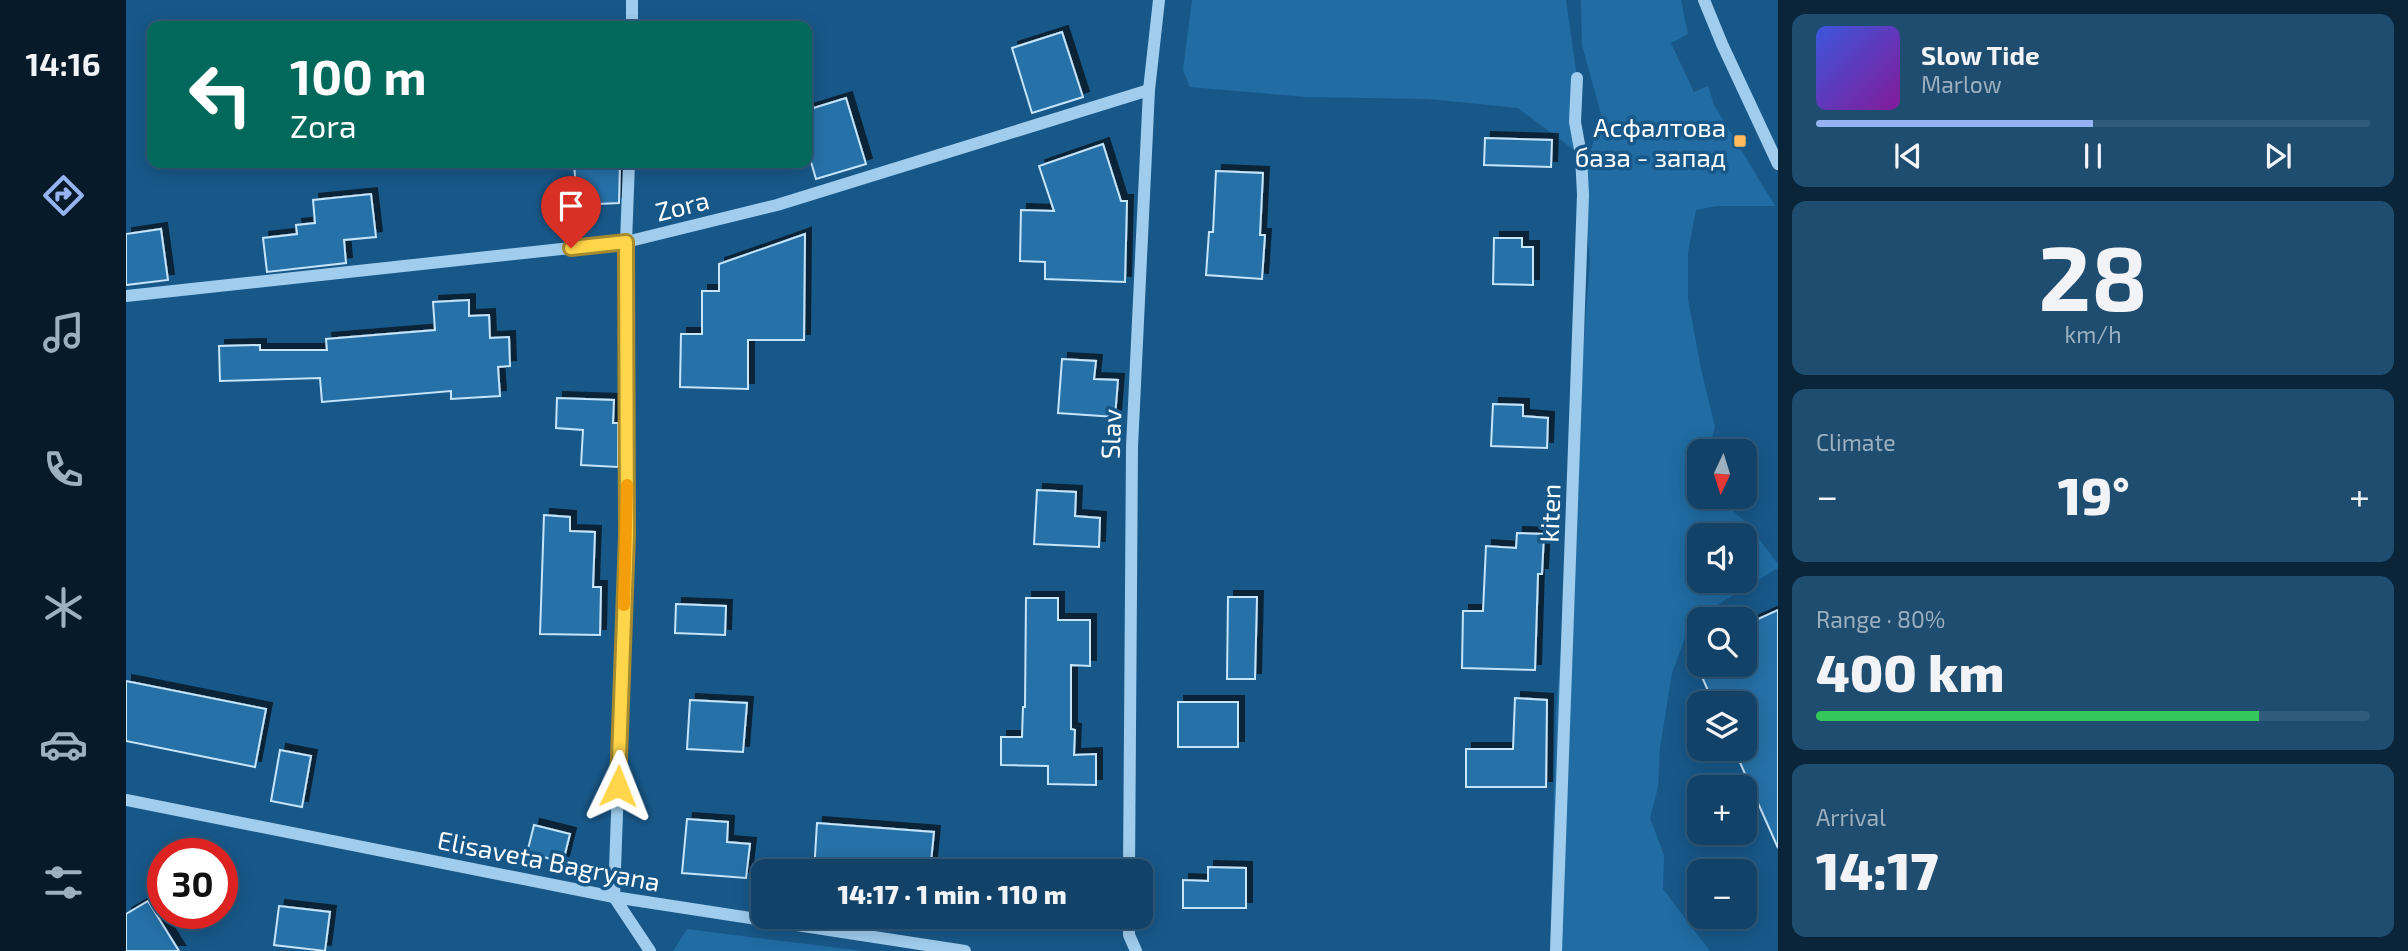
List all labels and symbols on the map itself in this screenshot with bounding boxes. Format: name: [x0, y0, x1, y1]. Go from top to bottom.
place label: Асфалтова база - запад: [1574, 111, 1726, 172]
marker: Асфалтова база - запад: [1732, 133, 1748, 149]
pin: [541, 176, 601, 248]
street label: Zora: [652, 183, 712, 227]
street label: Slav: [1094, 408, 1126, 460]
north arrow: [1687, 439, 1757, 509]
street label: kiten: [1532, 483, 1566, 543]
position arrow: [581, 749, 655, 823]
street label: Elisaveta Bagryana: [435, 823, 663, 897]
speed limit sign: 30: [147, 838, 238, 929]

